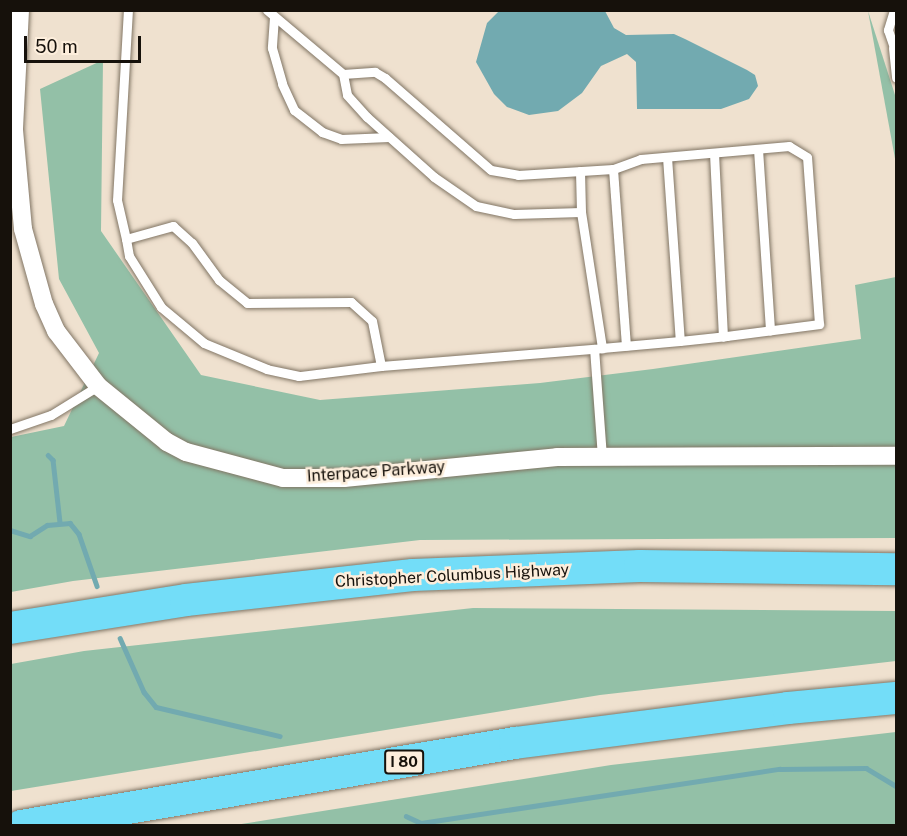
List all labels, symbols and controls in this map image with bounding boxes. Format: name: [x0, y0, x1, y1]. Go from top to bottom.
scale bar: [27, 24, 144, 62]
text: 50 m: [35, 36, 78, 57]
street label: Interpace Parkway: [306, 458, 446, 486]
street label: Christopher Columbus Highway: [334, 560, 570, 592]
road number: I 80: [383, 750, 425, 774]

